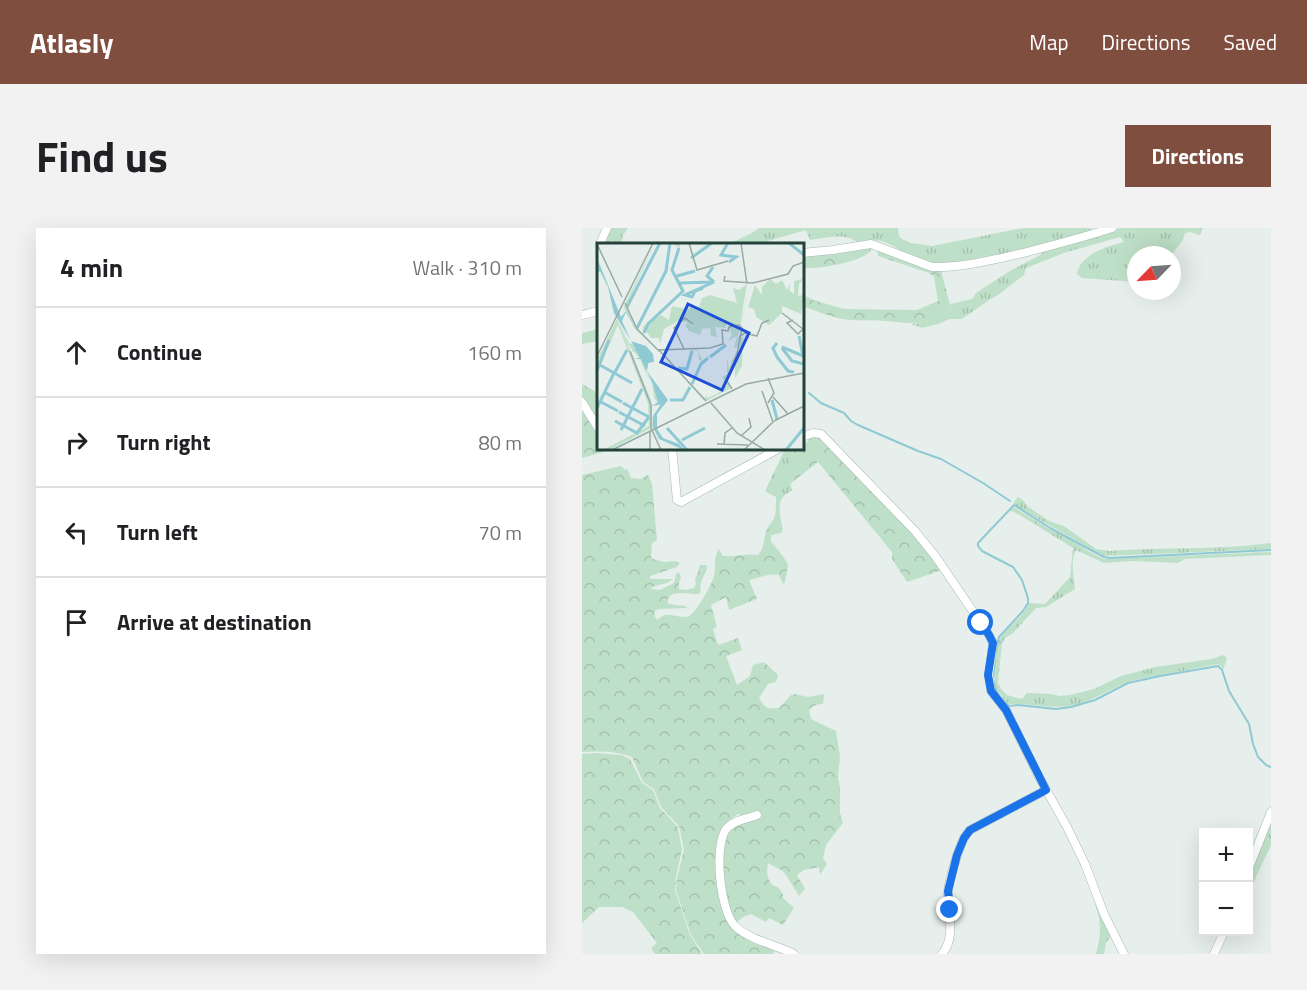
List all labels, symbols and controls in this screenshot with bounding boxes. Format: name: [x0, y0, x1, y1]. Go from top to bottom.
text: Atlasly: [30, 21, 113, 64]
text: Map: [1029, 26, 1069, 58]
text: Directions: [1102, 26, 1191, 58]
text: Saved: [1224, 26, 1277, 58]
text: Find us: [36, 124, 168, 188]
button: Directions: [1125, 125, 1271, 187]
inset map: [597, 243, 804, 450]
north arrow: [1127, 246, 1181, 300]
text: 4 min: [60, 248, 123, 287]
text: Walk · 310 m: [413, 252, 522, 283]
text: Continue: [117, 335, 202, 369]
icon: ahead: [60, 336, 93, 369]
text: 160 m: [467, 337, 522, 368]
text: Turn right: [117, 425, 211, 459]
icon: right: [60, 426, 93, 459]
text: 80 m: [478, 427, 522, 458]
text: Turn left: [117, 515, 198, 549]
icon: left: [60, 516, 93, 549]
text: 70 m: [478, 517, 522, 548]
text: Arrive at destination: [117, 605, 312, 639]
icon: arrive: [60, 606, 93, 639]
route start: [967, 609, 993, 635]
map controls: [1199, 828, 1253, 936]
button: +: [1199, 828, 1253, 882]
button: −: [1199, 882, 1253, 936]
route end: [936, 896, 962, 922]

